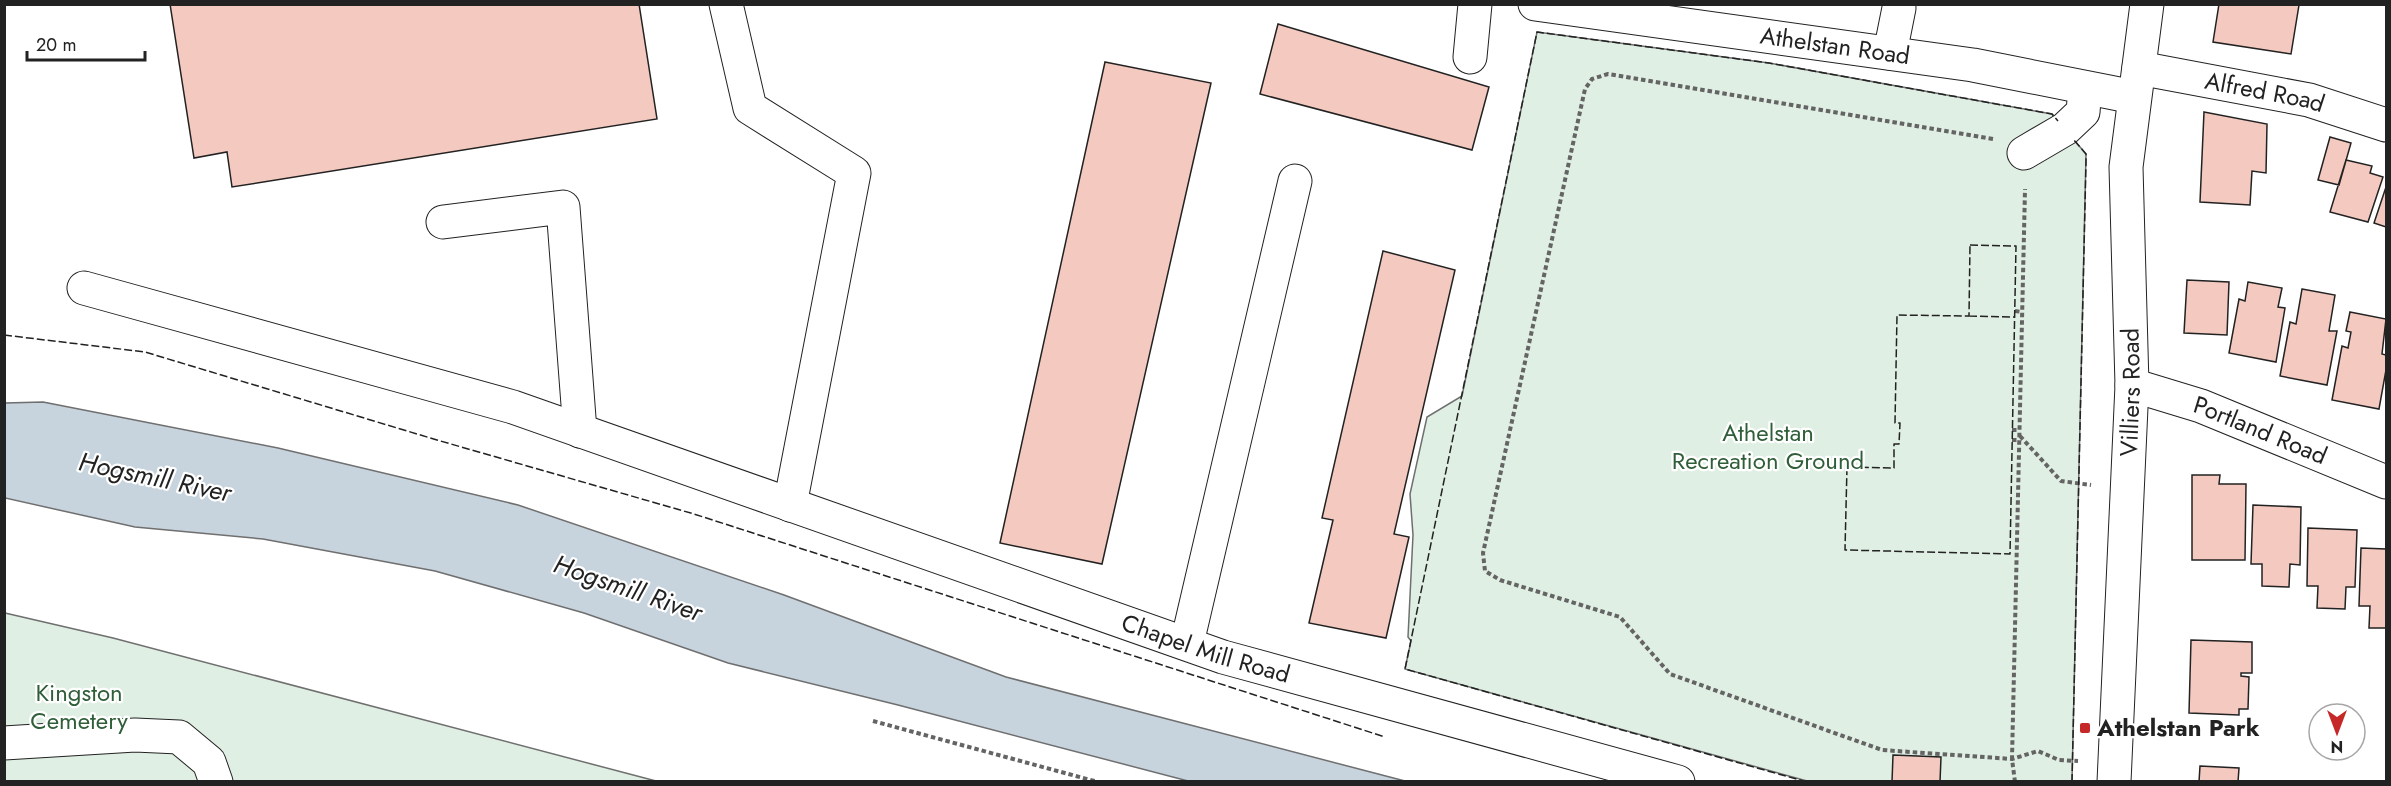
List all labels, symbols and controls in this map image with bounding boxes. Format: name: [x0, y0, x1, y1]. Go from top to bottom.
street label: Athelstan Road: [1758, 18, 1912, 73]
scale bar: [27, 24, 146, 62]
text: 20 m: [36, 32, 76, 58]
street label: Alfred Road: [2202, 63, 2329, 121]
street label: Villiers Road: [2111, 328, 2149, 457]
street label: Portland Road: [2189, 387, 2333, 473]
park label: Athelstan Recreation Ground: [1672, 415, 1864, 478]
water label: Hogsmill River: [75, 442, 236, 512]
water label: Hogsmill River: [548, 545, 709, 632]
street label: Chapel Mill Road: [1117, 605, 1294, 692]
park label: Kingston Cemetery: [30, 675, 128, 738]
north arrow: [2307, 702, 2367, 762]
place label: Athelstan Park: [2096, 710, 2260, 745]
marker: Athelstan Park: [2078, 721, 2092, 735]
text: N: [2331, 735, 2343, 758]

